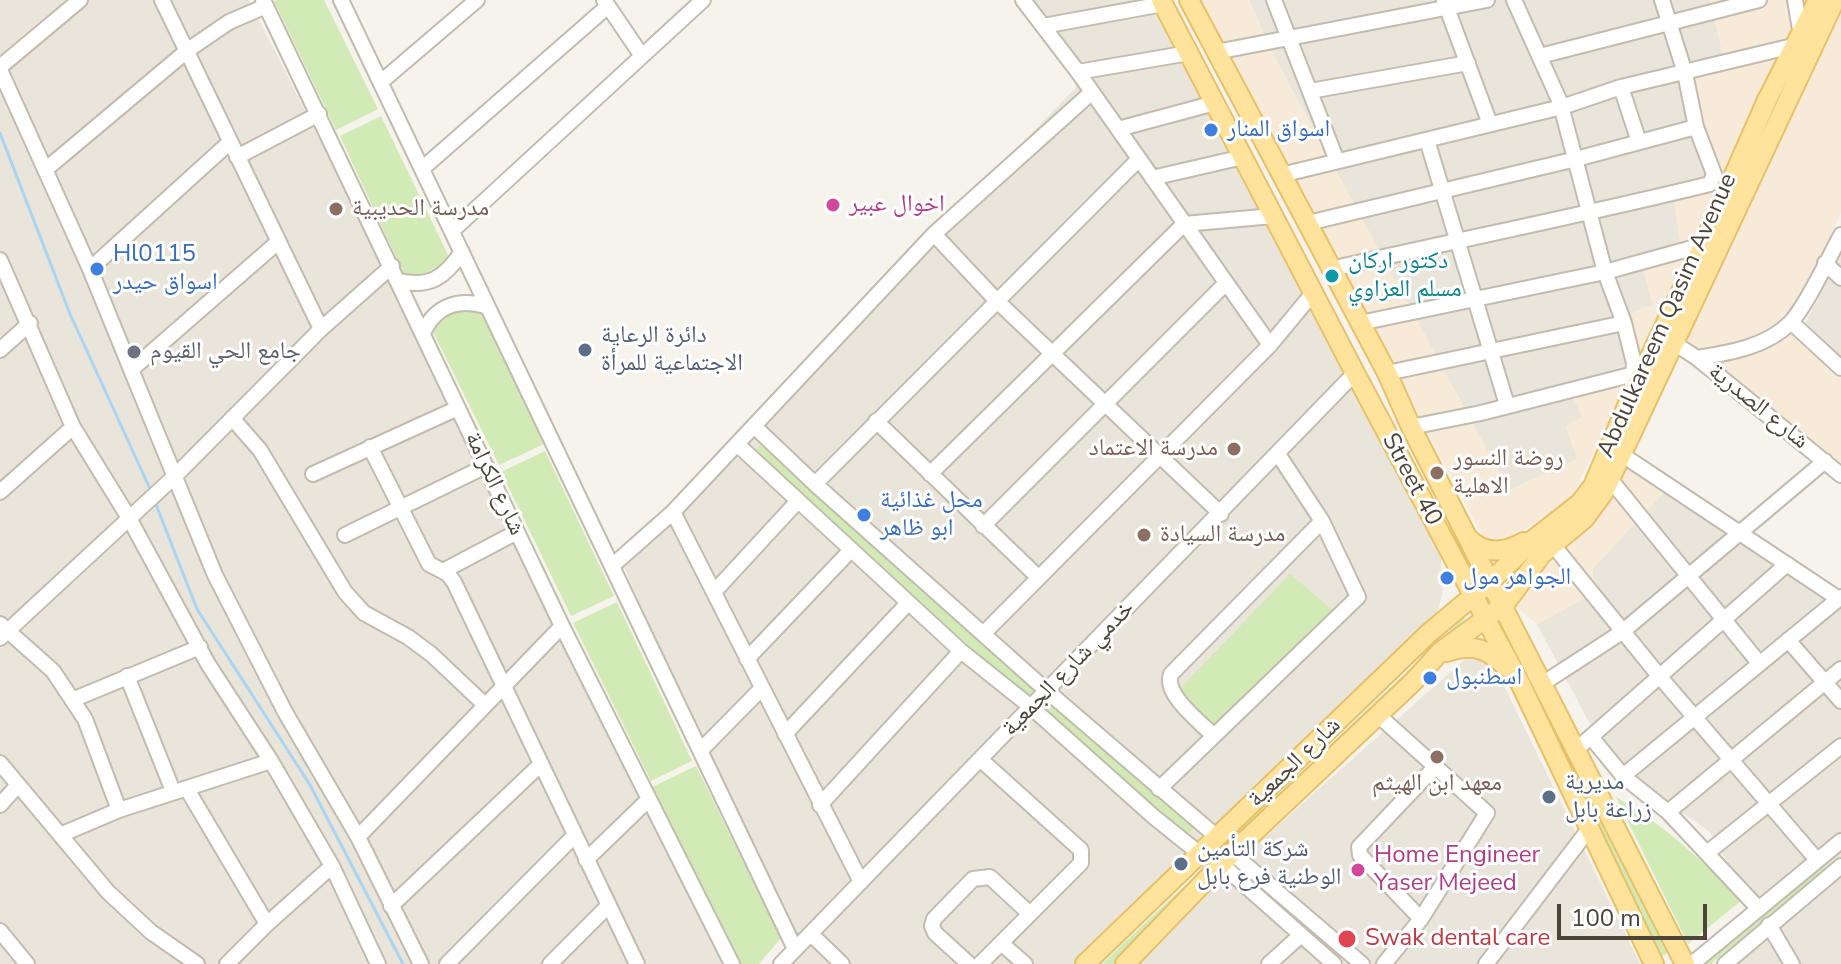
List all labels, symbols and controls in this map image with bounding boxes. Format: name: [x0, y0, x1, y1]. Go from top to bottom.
place label: اسواق المنار: [1227, 116, 1330, 144]
marker: اسواق المنار: [1202, 121, 1220, 139]
street label: Abdulkareem Qasim Avenue: [1592, 169, 1744, 463]
place label: اخوال عبير: [849, 191, 945, 219]
place label: مدرسة الحديبية: [352, 195, 489, 223]
marker: اخوال عبير: [824, 196, 842, 214]
marker: مدرسة الحديبية: [327, 200, 345, 218]
place label: Hl0115 اسواق حيدر: [113, 241, 218, 297]
place label: دكتور اركان مسلم العزاوي: [1348, 248, 1462, 304]
marker: Hl0115 اسواق حيدر: [88, 260, 106, 278]
marker: دكتور اركان مسلم العزاوي: [1323, 267, 1341, 285]
place label: دائرة الرعاية الاجتماعية للمرأة: [601, 322, 743, 378]
place label: جامع الحي القيوم: [150, 338, 301, 366]
marker: دائرة الرعاية الاجتماعية للمرأة: [576, 341, 594, 359]
marker: جامع الحي القيوم: [125, 343, 143, 361]
street label: شارع الصدرية: [1702, 358, 1814, 456]
street label: شارع الكرامة: [458, 428, 530, 540]
street label: Street 40: [1375, 429, 1447, 531]
place label: مدرسة الاعتماد: [1089, 435, 1218, 463]
marker: مدرسة الاعتماد: [1225, 440, 1243, 458]
place label: روضة النسور الاهلية: [1453, 445, 1564, 501]
marker: روضة النسور الاهلية: [1428, 464, 1446, 482]
place label: محل غذائية ابو ظاهر: [880, 487, 983, 543]
marker: محل غذائية ابو ظاهر: [855, 506, 873, 524]
place label: مدرسة السيادة: [1160, 521, 1286, 549]
marker: مدرسة السيادة: [1135, 526, 1153, 544]
place label: الجواهر مول: [1463, 564, 1571, 592]
marker: الجواهر مول: [1438, 569, 1456, 587]
street label: خدمي شارع الجمعية: [997, 595, 1141, 743]
place label: اسطنبول: [1446, 664, 1522, 692]
marker: اسطنبول: [1421, 669, 1439, 687]
street label: شارع الجمعية: [1243, 712, 1347, 814]
marker: معهد ابن الهيثم: [1428, 748, 1446, 766]
place label: مديرية زراعة بابل: [1565, 769, 1652, 825]
place label: معهد ابن الهيثم: [1372, 770, 1502, 798]
marker: مديرية زراعة بابل: [1540, 788, 1558, 806]
place label: شركة التأمين الوطنية فرع بابل: [1197, 836, 1341, 892]
place label: Home Engineer Yaser Mejeed: [1374, 842, 1540, 898]
marker: شركة التأمين الوطنية فرع بابل: [1172, 855, 1190, 873]
marker: Home Engineer Yaser Mejeed: [1349, 861, 1367, 879]
scale bar: [1561, 888, 1711, 938]
text: 100 m: [1571, 902, 1641, 934]
place label: Swak dental care: [1365, 925, 1550, 953]
marker: Swak dental care: [1336, 928, 1358, 950]

